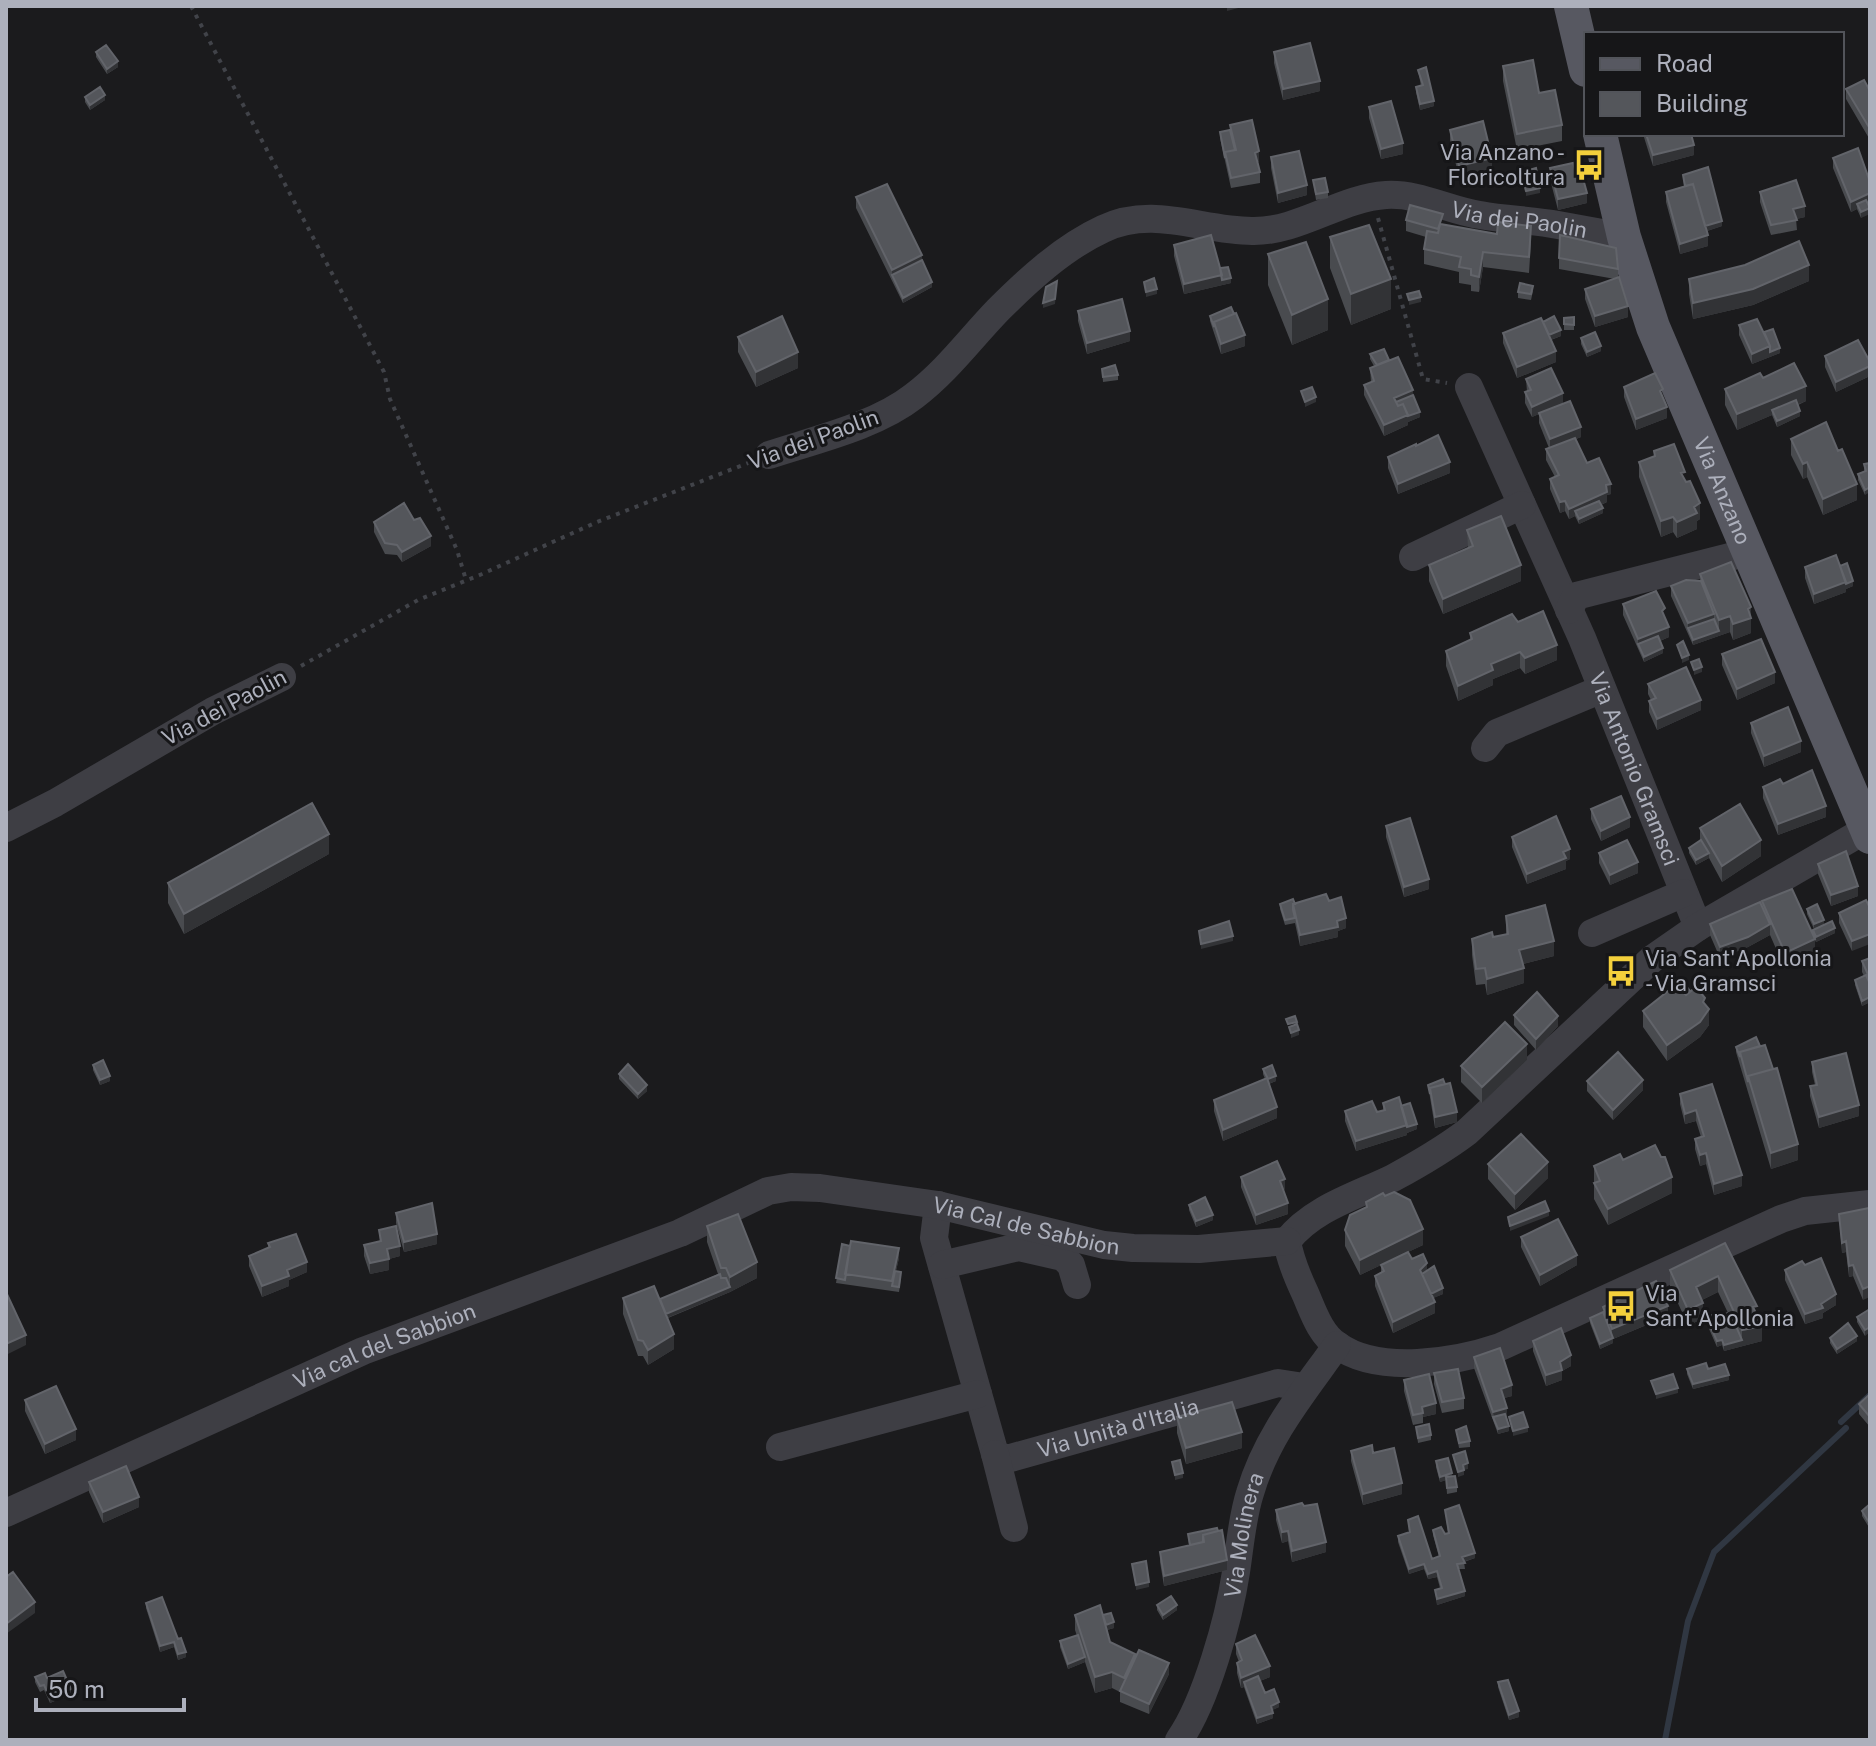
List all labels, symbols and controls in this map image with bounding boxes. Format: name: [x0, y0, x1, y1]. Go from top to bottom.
legend: [1584, 32, 1844, 136]
text: Road: [1656, 49, 1713, 77]
text: Building: [1656, 89, 1748, 117]
place label: Via Anzano - Floricoltura: [1440, 139, 1565, 190]
bus stop icon: Via Anzano - Floricoltura: [1572, 148, 1606, 182]
street label: Via dei Paolin: [1448, 196, 1589, 243]
street label: Via dei Paolin: [744, 403, 882, 475]
street label: Via Anzano: [1688, 433, 1757, 548]
street label: Via dei Paolin: [157, 663, 291, 751]
street label: Via Antonio Gramsci: [1584, 668, 1685, 869]
place label: Via Sant'Apollonia - Via Gramsci: [1645, 945, 1832, 996]
bus stop icon: Via Sant'Apollonia - Via Gramsci: [1604, 954, 1638, 988]
street label: Via Cal de Sabbion: [930, 1191, 1121, 1260]
place label: Via Sant'Apollonia: [1645, 1280, 1794, 1331]
bus stop icon: Via Sant'Apollonia: [1604, 1289, 1638, 1323]
street label: Via cal del Sabbion: [289, 1297, 479, 1394]
street label: Via Unità d'Italia: [1034, 1393, 1202, 1463]
street label: Via Molinera: [1219, 1469, 1269, 1600]
scale bar: [36, 1662, 184, 1712]
text: 50 m: [48, 1675, 105, 1703]

